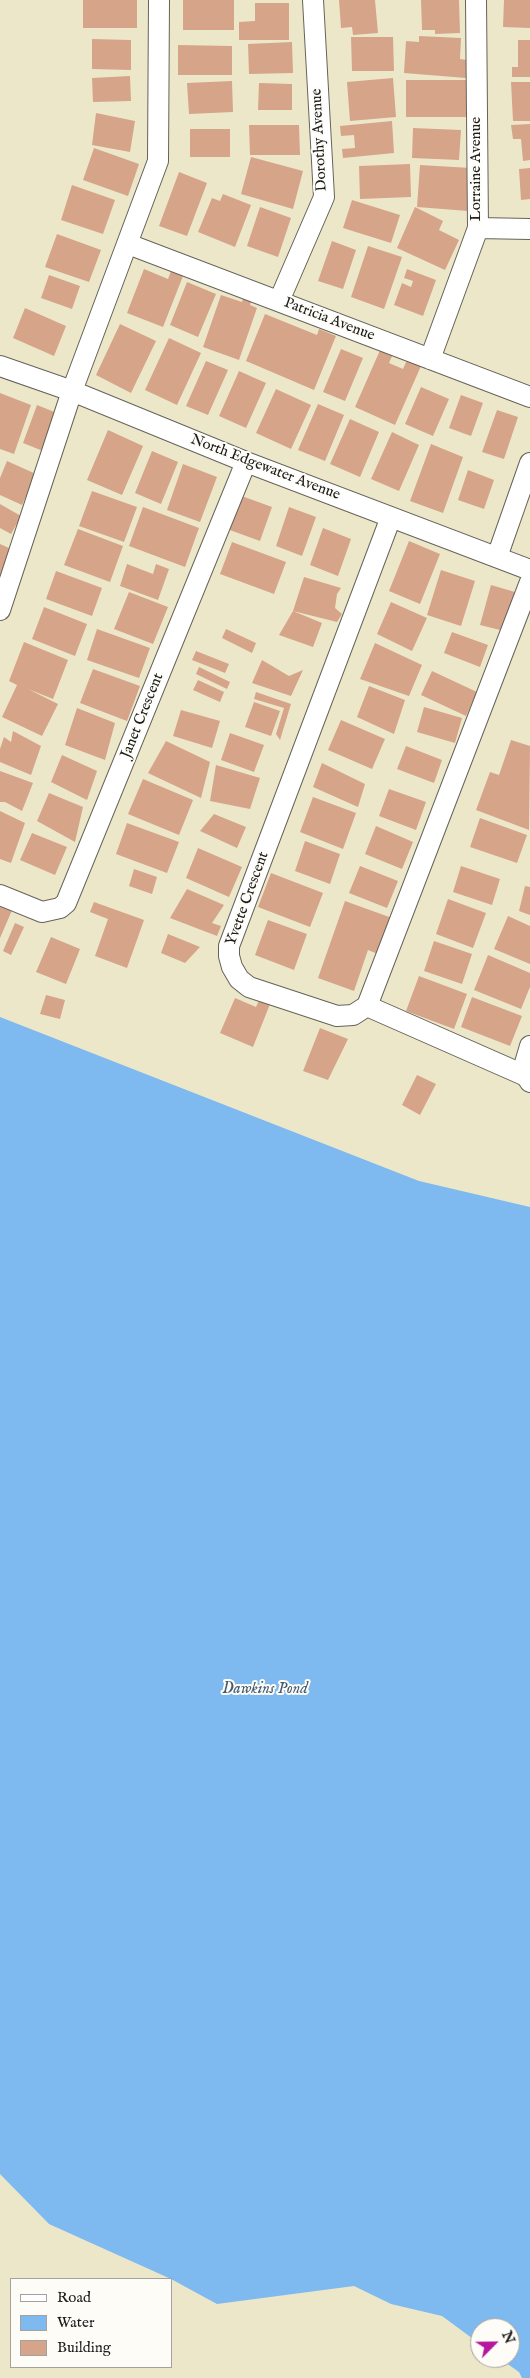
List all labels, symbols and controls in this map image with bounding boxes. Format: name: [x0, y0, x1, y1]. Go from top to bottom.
street label: Dorothy Avenue: [308, 88, 332, 192]
street label: Lorraine Avenue: [468, 117, 486, 221]
street label: Patricia Avenue: [281, 294, 377, 346]
street label: North Edgewater Avenue: [188, 431, 342, 505]
street label: Janet Crescent: [118, 671, 168, 761]
street label: Yvette Crescent: [223, 850, 273, 948]
water label: Dawkins Pond: [222, 1680, 308, 1700]
legend: [10, 2278, 172, 2368]
text: Road: [57, 2288, 91, 2307]
text: Water: [57, 2313, 94, 2332]
north arrow: [470, 2318, 520, 2368]
text: N: [497, 2328, 519, 2347]
text: Building: [57, 2338, 111, 2357]

